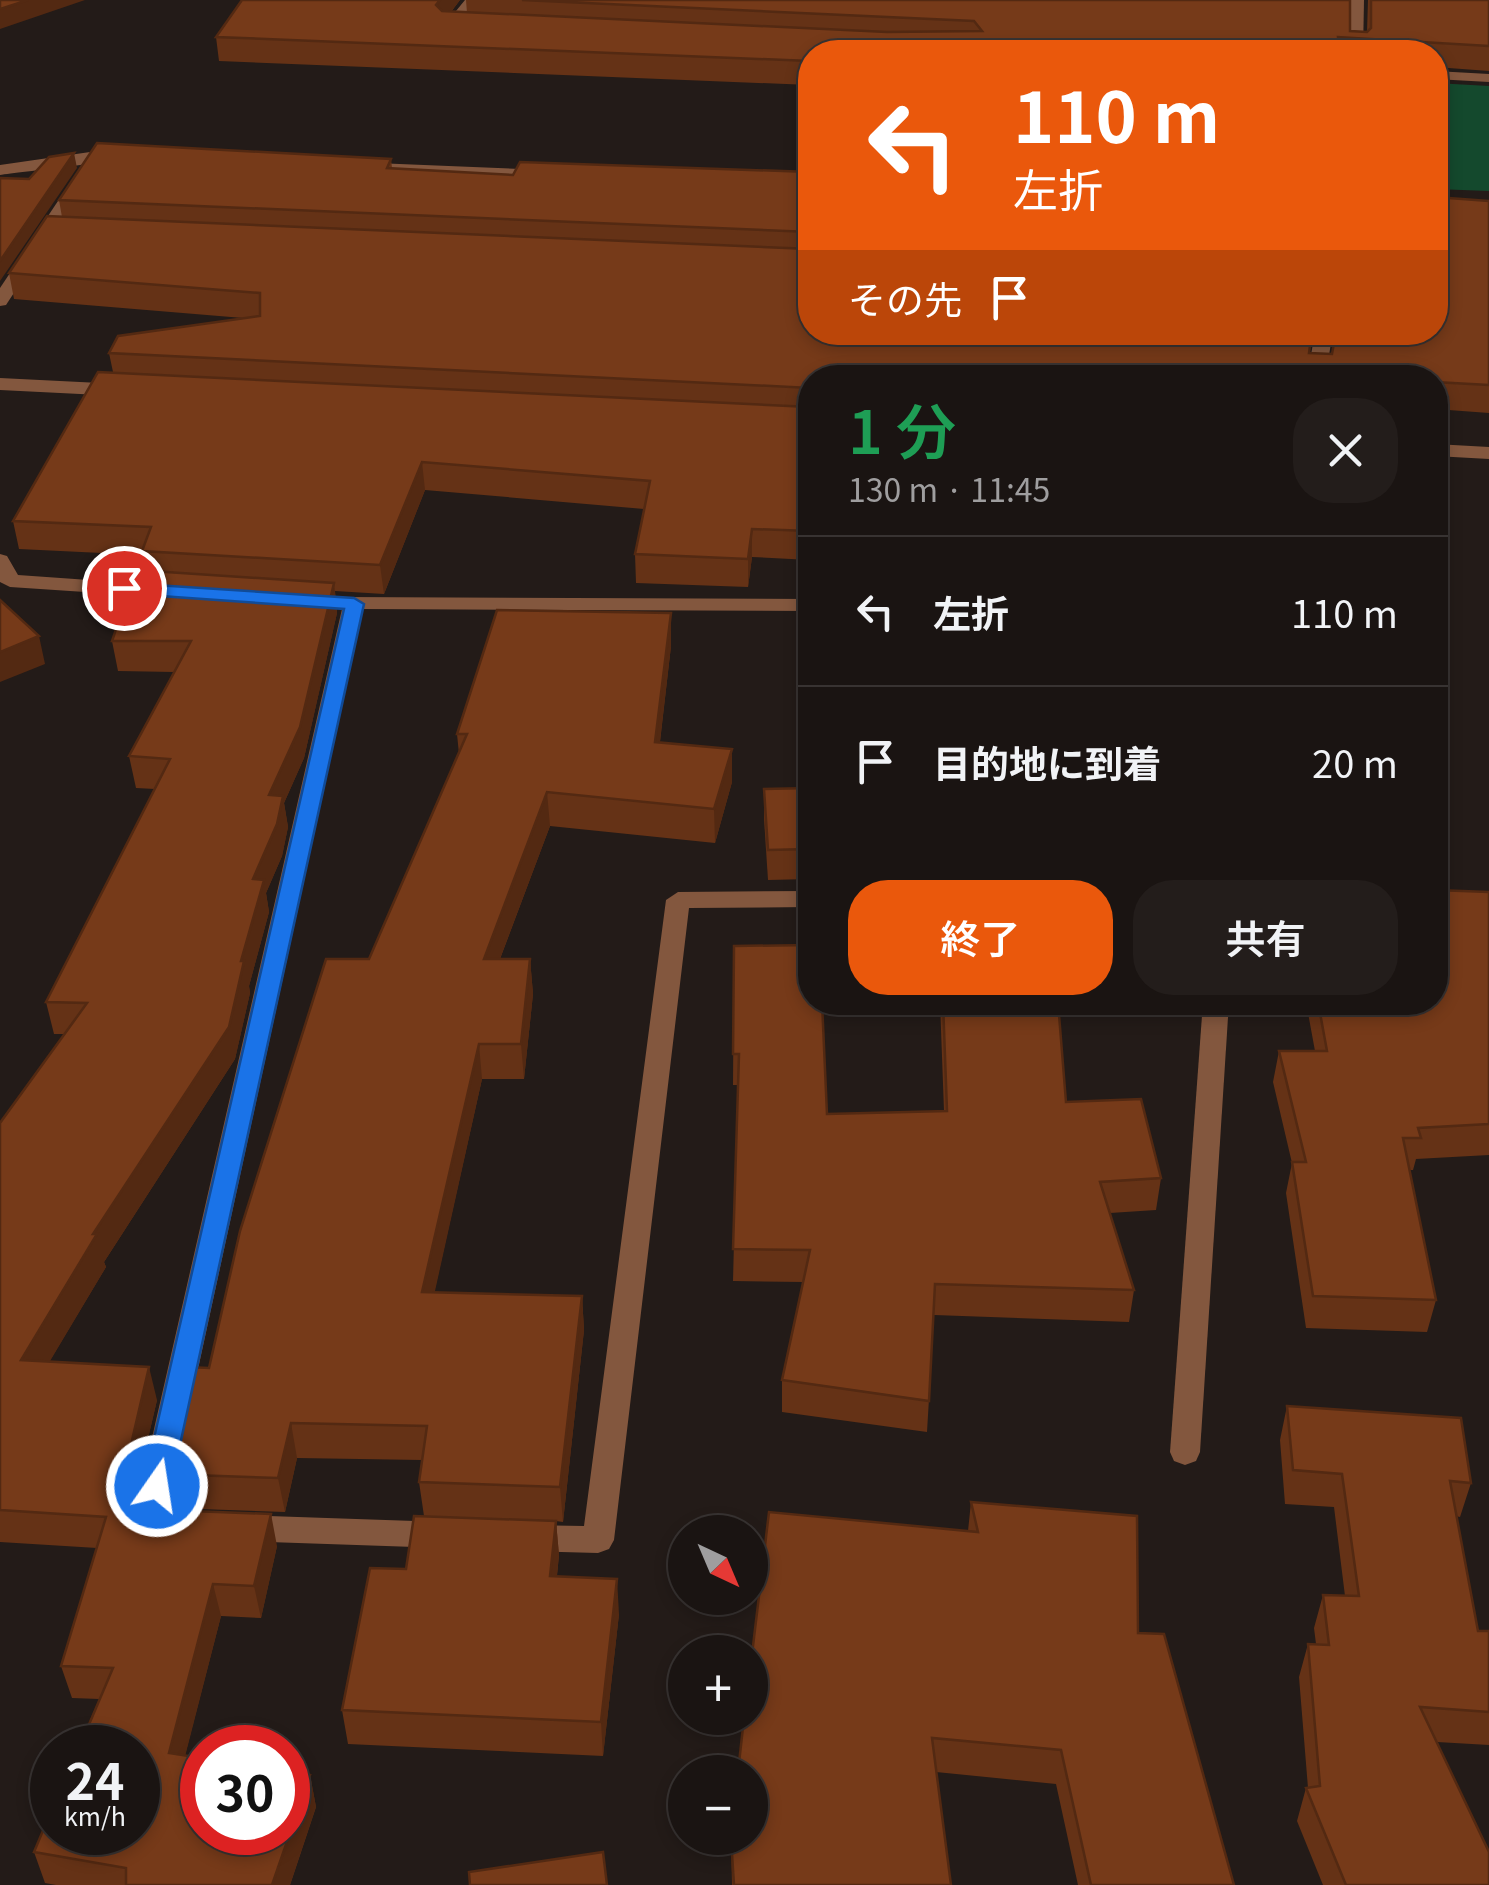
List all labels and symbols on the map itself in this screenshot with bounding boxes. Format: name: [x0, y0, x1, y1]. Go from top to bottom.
pin: [82, 546, 167, 631]
position arrow: [105, 1434, 209, 1538]
north arrow: [668, 1515, 768, 1615]
speed limit sign: 30: [180, 1725, 310, 1855]

